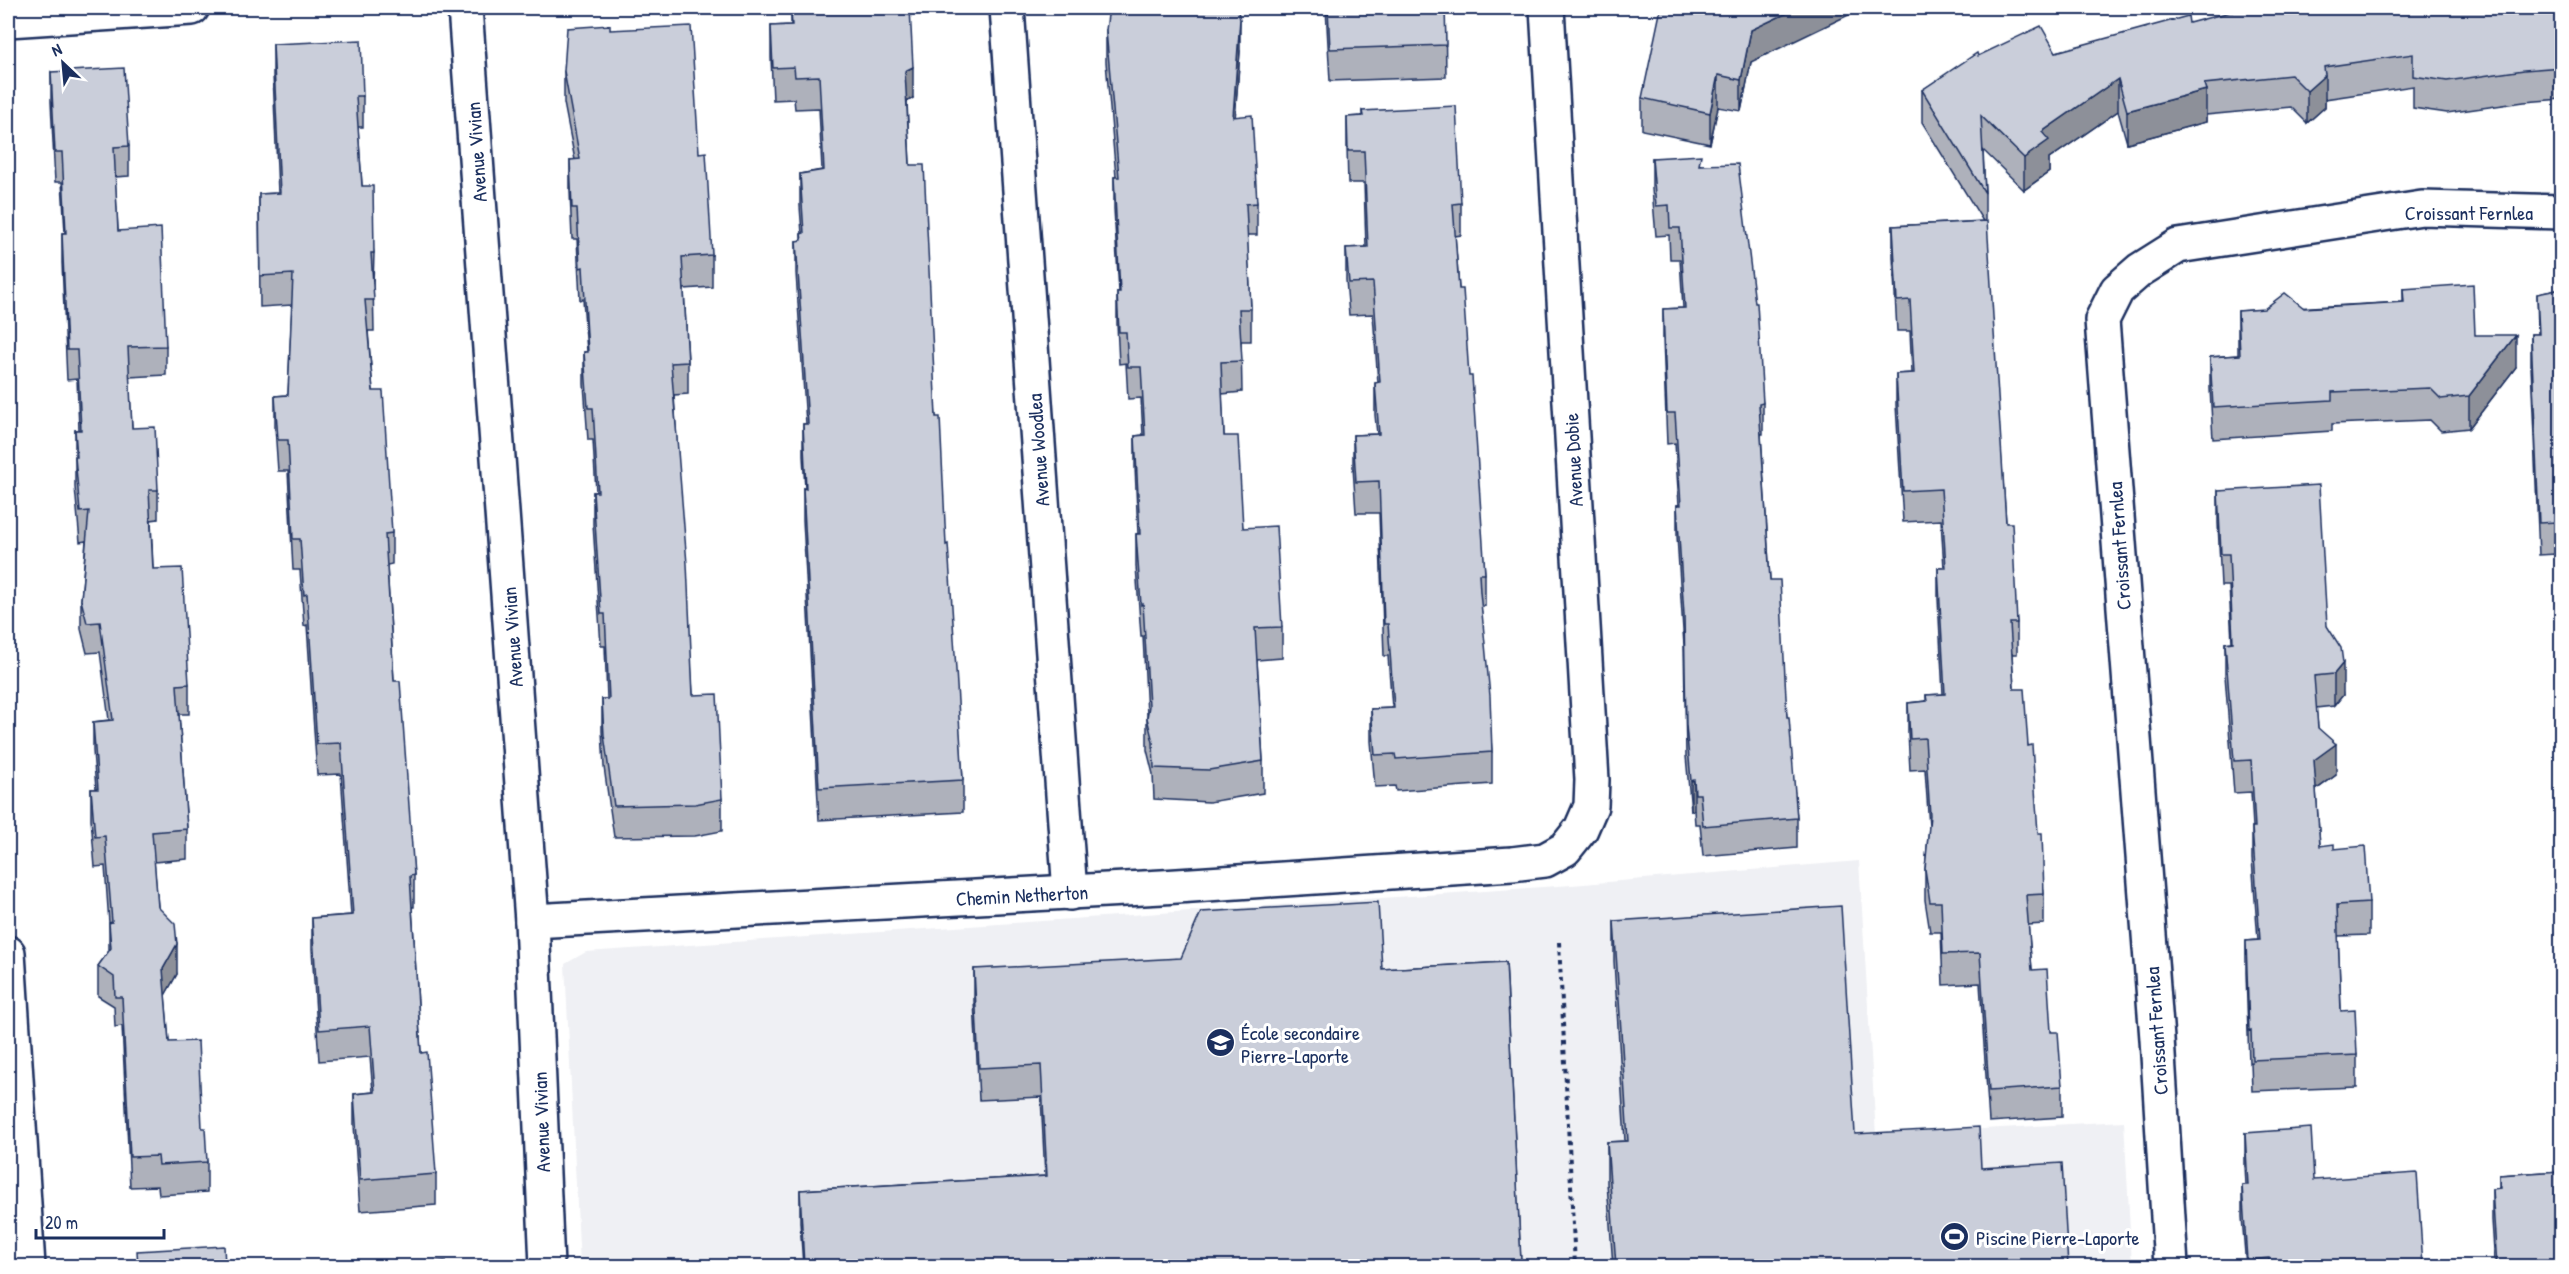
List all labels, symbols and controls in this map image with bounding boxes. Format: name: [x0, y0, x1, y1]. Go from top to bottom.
north arrow: [33, 33, 93, 93]
text: N: [48, 38, 66, 61]
street label: Avenue Vivian: [459, 101, 493, 203]
street label: Croissant Fernlea: [2405, 199, 2533, 226]
street label: Avenue Woodlea: [1021, 393, 1055, 507]
street label: Avenue Dobie: [1557, 413, 1589, 507]
street label: Croissant Fernlea: [2101, 481, 2137, 611]
street label: Avenue Vivian: [495, 586, 529, 688]
street label: Chemin Netherton: [955, 878, 1089, 912]
street label: Croissant Fernlea: [2138, 966, 2174, 1096]
place label: École secondaire Pierre-Laporte: [1241, 1019, 1360, 1069]
school or university icon: École secondaire Pierre-Laporte: [1204, 1027, 1236, 1059]
street label: Avenue Vivian: [526, 1071, 556, 1173]
scale bar: [36, 1202, 164, 1240]
text: 20 m: [45, 1210, 78, 1235]
sports icon: Piscine Pierre-Laporte: [1939, 1221, 1971, 1253]
place label: Piscine Pierre-Laporte: [1976, 1224, 2140, 1251]

